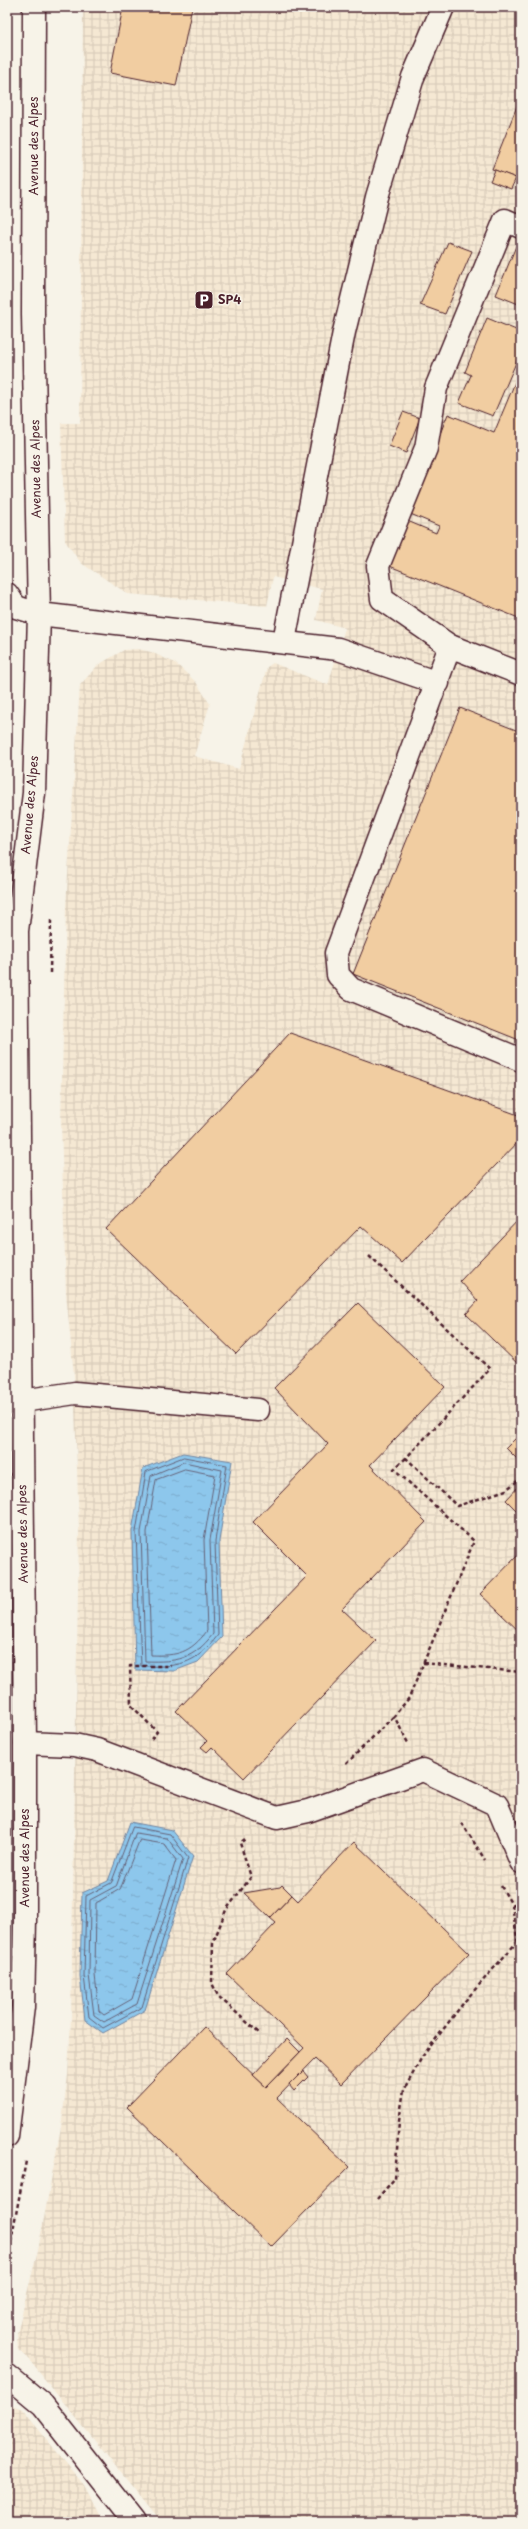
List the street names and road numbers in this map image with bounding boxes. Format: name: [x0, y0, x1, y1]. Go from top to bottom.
street label: Avenue des Alpes: [24, 96, 42, 195]
street label: Avenue des Alpes: [25, 419, 45, 519]
street label: Avenue des Alpes: [16, 754, 42, 855]
street label: Avenue des Alpes: [12, 1484, 32, 1584]
street label: Avenue des Alpes: [15, 1808, 33, 1907]

